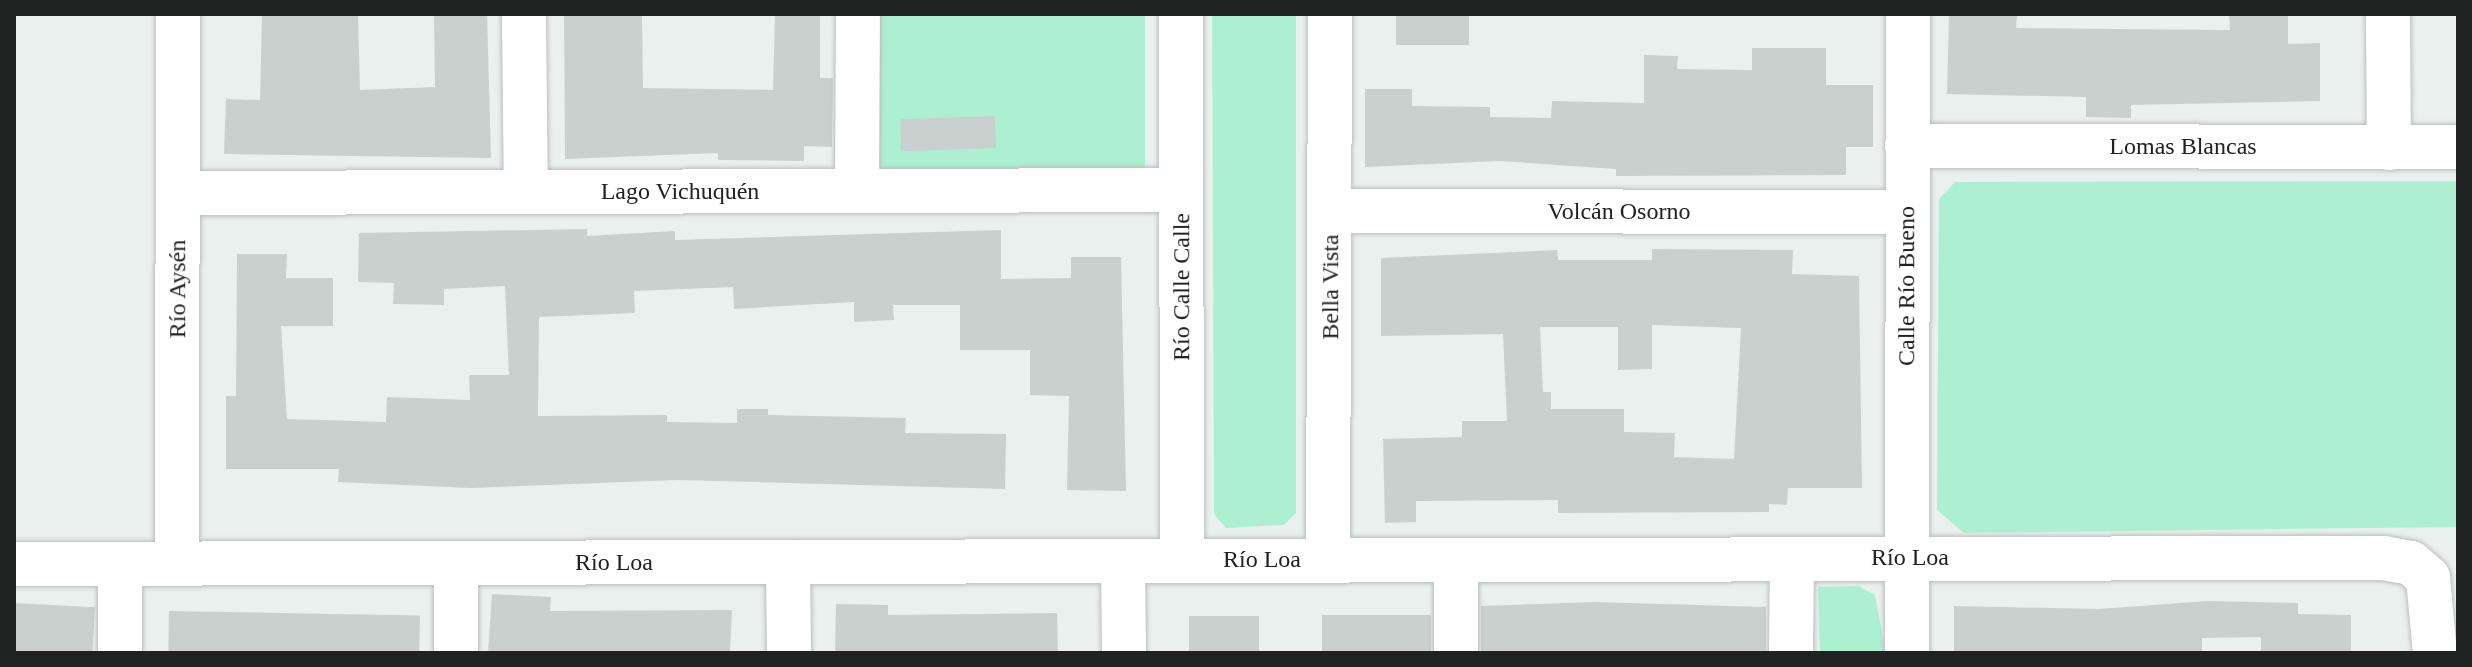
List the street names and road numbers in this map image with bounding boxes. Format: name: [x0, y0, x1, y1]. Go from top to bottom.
street label: Lomas Blancas: [2109, 133, 2257, 161]
street label: Lago Vichuquén: [600, 178, 760, 206]
street label: Volcán Osorno: [1548, 198, 1690, 226]
street label: Calle Río Bueno: [1893, 206, 1921, 366]
street label: Río Calle Calle: [1168, 213, 1196, 361]
street label: Bella Vista: [1317, 234, 1345, 340]
street label: Río Aysén: [164, 239, 192, 339]
street label: Río Loa: [1871, 544, 1949, 572]
street label: Río Loa: [1223, 546, 1301, 574]
street label: Río Loa: [575, 549, 653, 577]

